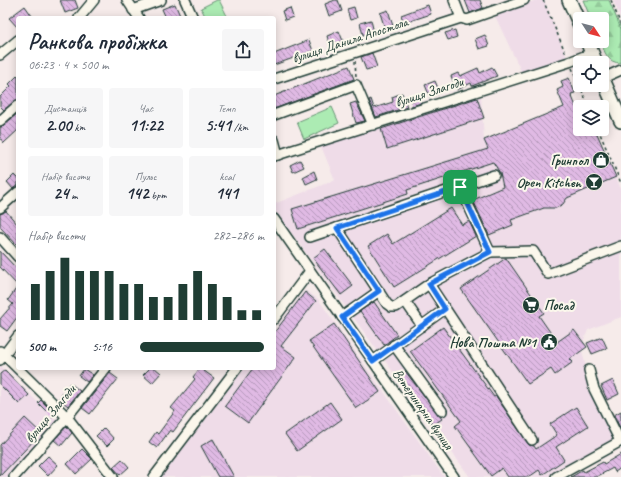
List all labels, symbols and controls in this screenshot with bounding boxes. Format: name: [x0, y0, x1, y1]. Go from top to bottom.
north arrow: [573, 12, 609, 48]
map controls: [573, 12, 609, 136]
street label: вулиця Данила Апостола: [290, 13, 411, 67]
text: Ранкова пробіжка: [28, 28, 166, 56]
button: share: [222, 29, 264, 71]
button: locate: [573, 56, 609, 92]
text: 06:23 · 4 × 500 m: [28, 57, 109, 73]
street label: вулиця Злагоди: [393, 72, 467, 111]
button: layers: [573, 100, 609, 136]
text: Дистанція: [44, 101, 86, 115]
text: Час: [139, 101, 153, 115]
text: Темп: [218, 101, 236, 115]
text: 2.00: [45, 115, 72, 136]
text: 11:22: [129, 115, 163, 136]
text: 5:41: [205, 115, 231, 136]
text: km: [72, 120, 85, 134]
text: /km: [231, 120, 248, 134]
shop icon: Гринпол: [591, 150, 611, 170]
place label: Гринпол: [551, 152, 590, 169]
text: Набір висоти: [41, 169, 89, 183]
text: Пульс: [135, 169, 157, 183]
text: kcal: [219, 169, 234, 183]
pin: [443, 170, 477, 204]
bar icon: Open Kitchen: [584, 172, 604, 192]
place label: Open Kitchen: [517, 174, 583, 191]
icon: arrive: [449, 176, 471, 198]
text: 24: [53, 183, 69, 204]
text: 142: [126, 183, 149, 204]
text: 141: [215, 183, 238, 204]
text: m: [69, 188, 77, 202]
text: bpm: [149, 188, 166, 202]
text: Набір висоти: [28, 228, 85, 244]
text: 282–286 m: [213, 228, 264, 244]
supermarket icon: Посад: [521, 295, 541, 315]
place label: Посад: [544, 297, 576, 314]
public building icon: Нова Пошта №1: [539, 332, 559, 352]
place label: Нова Пошта №1: [449, 334, 538, 351]
text: 500 m: [28, 339, 56, 355]
text: 5:16: [92, 339, 112, 355]
street label: Ветеринарна вулиця: [389, 365, 458, 454]
street label: вулиця Злагоди: [21, 380, 80, 446]

